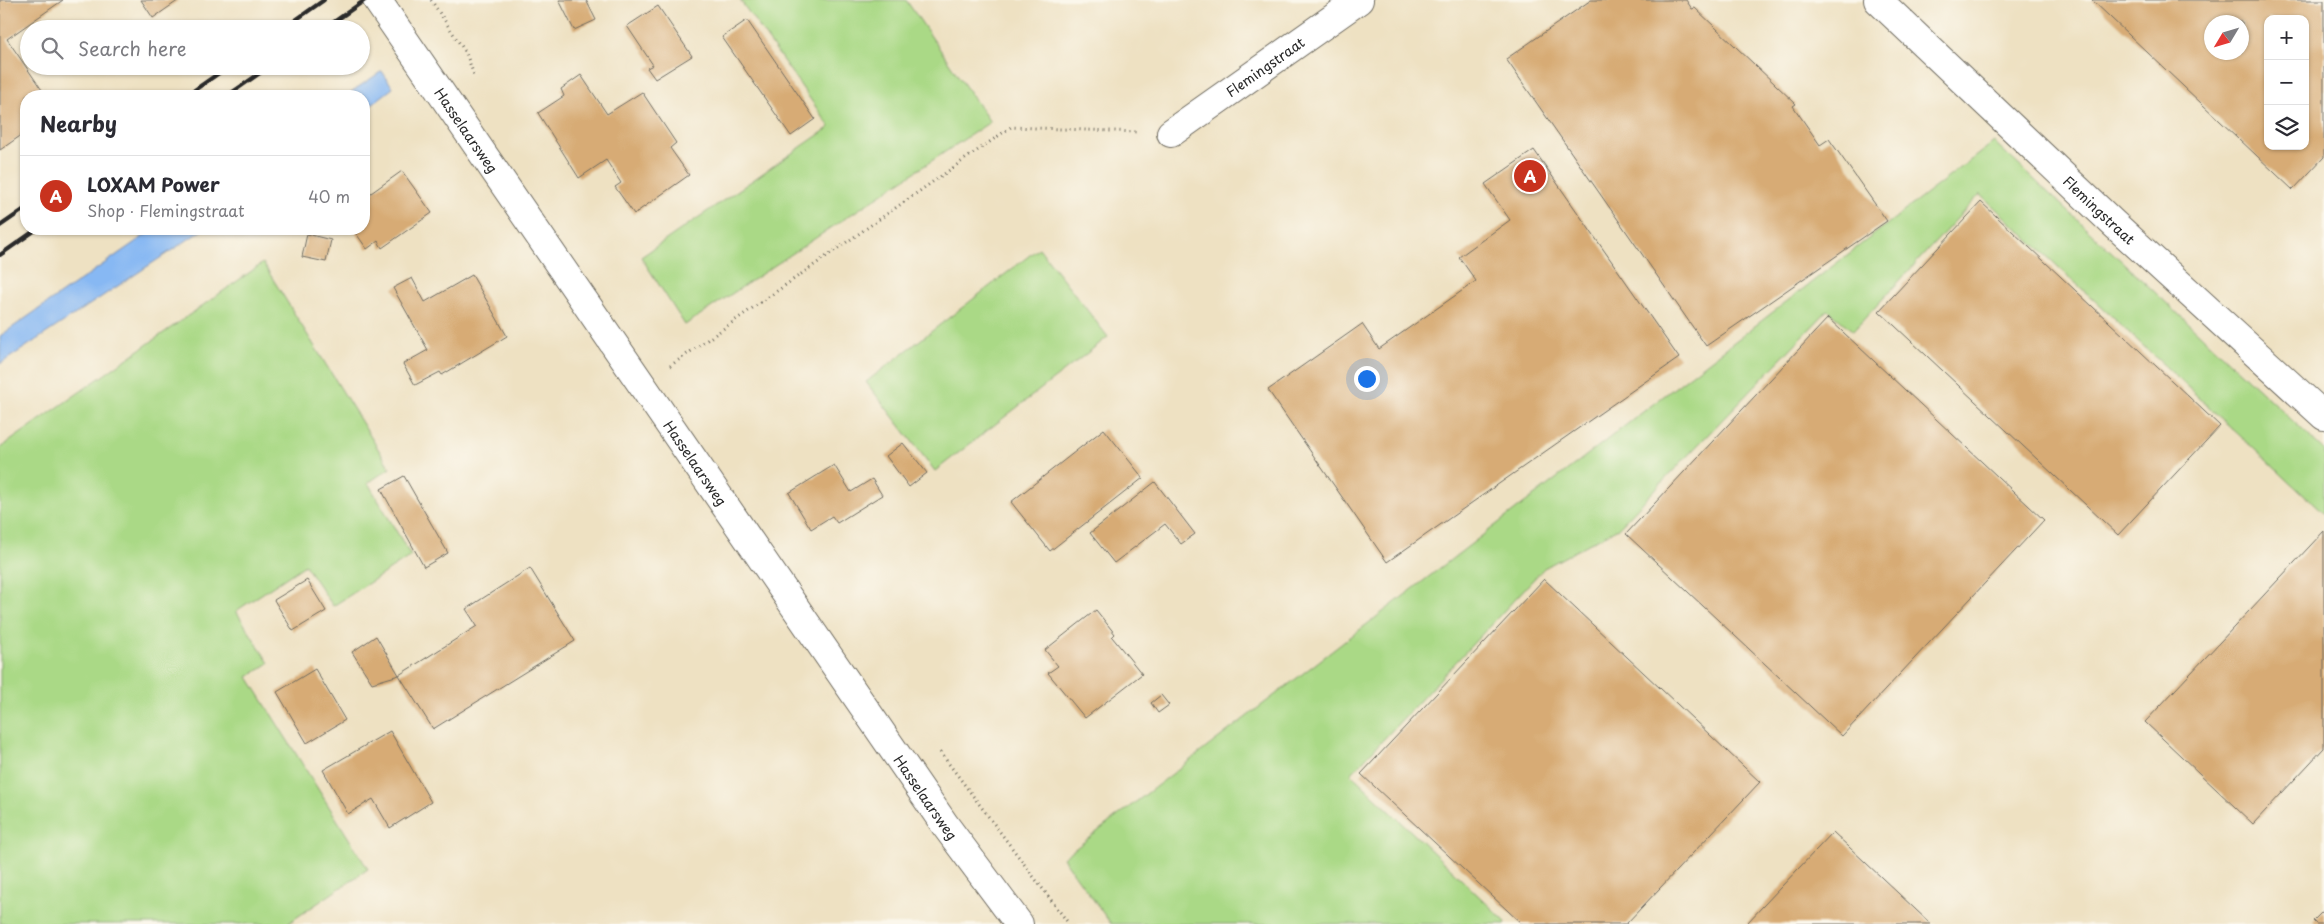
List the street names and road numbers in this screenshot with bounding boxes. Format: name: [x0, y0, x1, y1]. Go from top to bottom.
street label: Flemingstraat: [1221, 31, 1309, 102]
street label: Hasselaarsweg: [430, 83, 503, 177]
street label: Flemingstraat: [2059, 171, 2140, 249]
street label: Hasselaarsweg: [659, 416, 733, 510]
street label: Hasselaarsweg: [889, 750, 963, 844]

